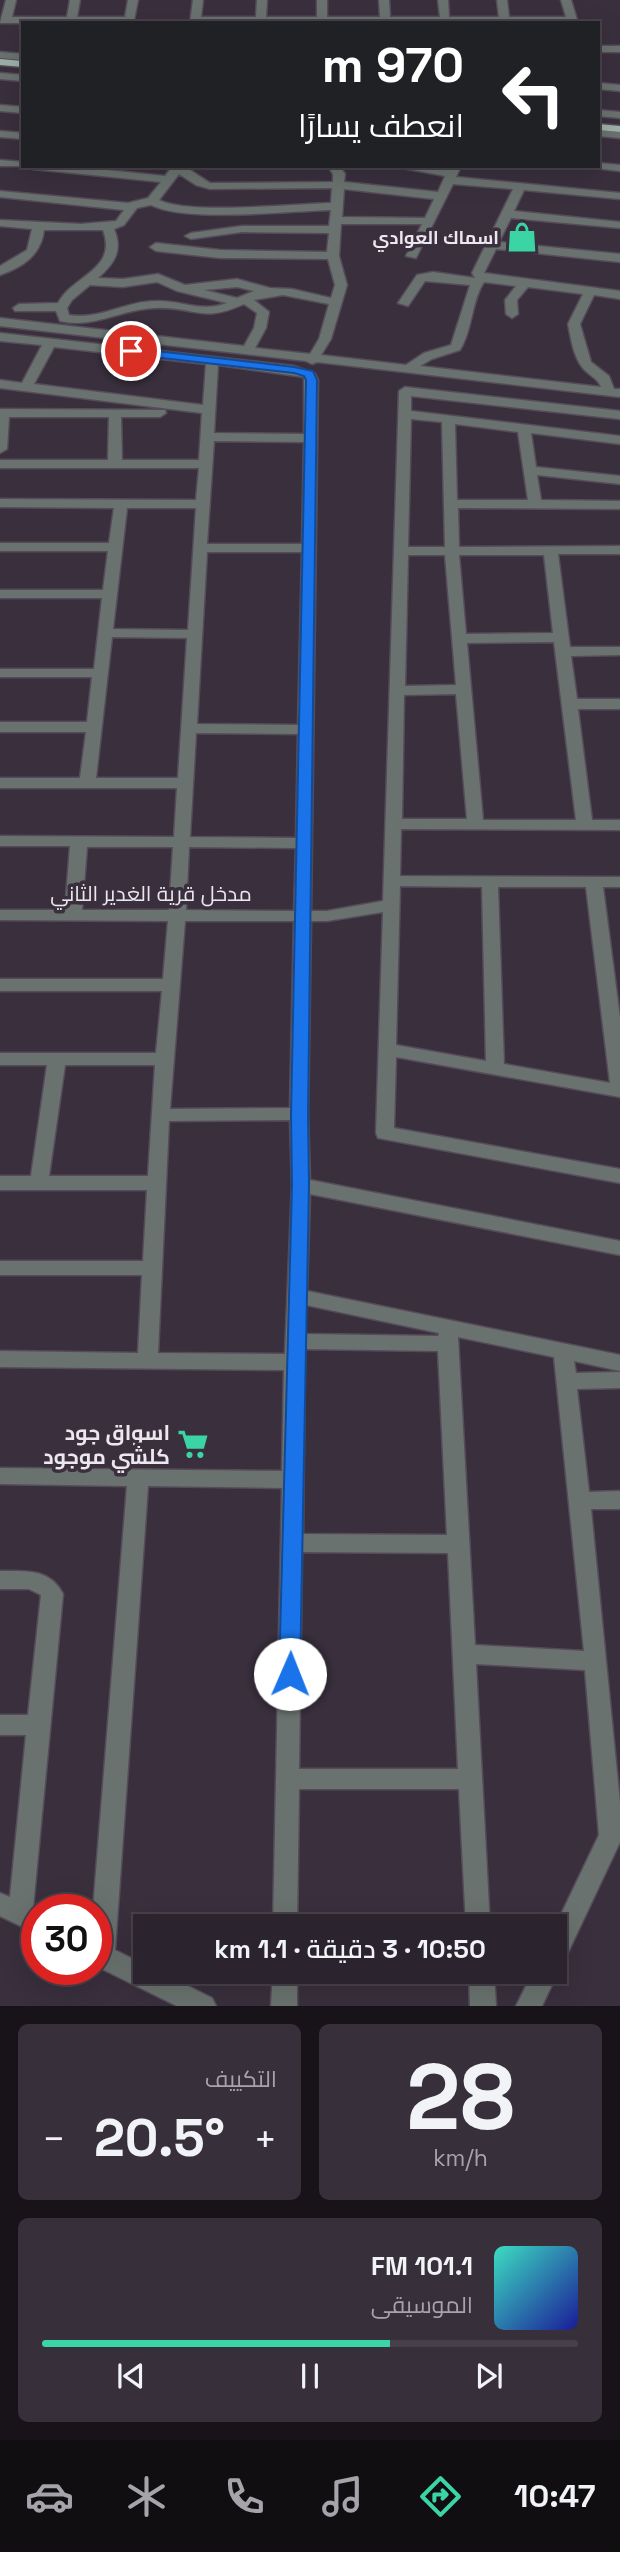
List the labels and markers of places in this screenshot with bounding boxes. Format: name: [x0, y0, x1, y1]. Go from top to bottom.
shop icon: اسماك العوادي: [505, 220, 539, 254]
place label: اسماك العوادي: [372, 226, 499, 252]
pin: [101, 321, 161, 381]
place label: اسواق جود كلشي موجود: [43, 1419, 170, 1473]
supermarket icon: اسواق جود كلشي موجود: [176, 1427, 210, 1461]

